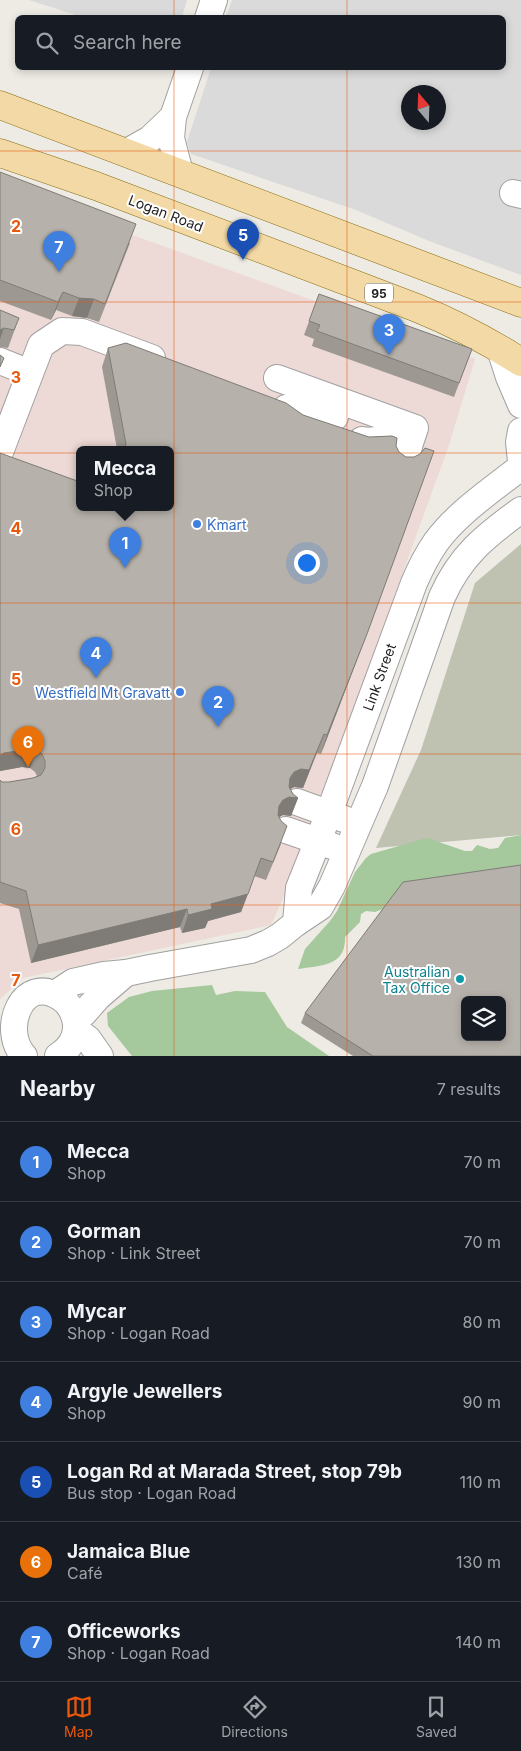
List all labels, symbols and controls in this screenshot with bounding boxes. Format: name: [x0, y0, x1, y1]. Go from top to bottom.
search box: [15, 15, 506, 70]
icon: search: [33, 29, 61, 57]
text: Search here: [73, 31, 182, 54]
north arrow: [401, 85, 446, 130]
street label: Logan Road: [126, 191, 206, 235]
text: 2: [11, 216, 21, 236]
pin: 5: [227, 219, 259, 260]
pin: 7: [43, 231, 75, 272]
road number: 95: [365, 284, 393, 302]
pin: 3: [373, 314, 405, 355]
text: 3: [11, 367, 21, 387]
popup: [76, 446, 174, 511]
text: Mecca: [94, 457, 156, 480]
text: Shop: [94, 480, 133, 500]
place label: Kmart: [207, 516, 247, 533]
text: 4: [11, 518, 22, 538]
marker: Kmart: [191, 518, 203, 530]
pin: 1: [109, 527, 141, 568]
your location: [294, 550, 320, 576]
pin: 4: [80, 637, 112, 678]
street label: Link Street: [359, 640, 399, 713]
text: 5: [11, 669, 21, 689]
place label: Westfield Mt Gravatt: [35, 684, 170, 701]
marker: Westfield Mt Gravatt: [174, 686, 186, 698]
pin: 2: [202, 686, 234, 727]
pin: 6: [12, 726, 44, 767]
text: 6: [11, 819, 21, 839]
place label: Australian Tax Office: [382, 963, 450, 996]
text: 7: [11, 970, 21, 990]
marker: Australian Tax Office: [454, 973, 466, 985]
map controls: [461, 996, 506, 1041]
button: layers: [461, 996, 506, 1041]
text: Nearby: [20, 1076, 95, 1101]
text: 7 results: [437, 1079, 501, 1099]
text: Mecca: [67, 1140, 130, 1163]
text: 1: [33, 1152, 39, 1172]
text: 70 m: [464, 1152, 501, 1172]
text: Shop: [67, 1163, 106, 1183]
text: Gorman: [67, 1220, 141, 1243]
text: 2: [31, 1232, 41, 1252]
text: 70 m: [464, 1232, 501, 1252]
text: Shop · Link Street: [67, 1243, 201, 1263]
text: Mycar: [67, 1300, 126, 1323]
text: 3: [31, 1312, 41, 1332]
text: 80 m: [462, 1312, 501, 1332]
text: Shop · Logan Road: [67, 1323, 210, 1343]
text: Argyle Jewellers: [67, 1380, 222, 1403]
text: 4: [31, 1392, 41, 1412]
text: 90 m: [462, 1392, 501, 1412]
text: Shop: [67, 1403, 106, 1423]
text: Logan Rd at Marada Street, stop 79b: [67, 1460, 402, 1483]
text: 5: [31, 1472, 41, 1492]
text: 110 m: [459, 1472, 501, 1492]
text: Bus stop · Logan Road: [67, 1483, 236, 1503]
text: Jamaica Blue: [67, 1540, 190, 1563]
text: 6: [31, 1552, 41, 1572]
text: 130 m: [456, 1552, 501, 1572]
text: Café: [67, 1563, 102, 1583]
text: Officeworks: [67, 1620, 181, 1643]
text: 7: [31, 1632, 41, 1652]
text: 140 m: [456, 1632, 501, 1652]
text: Shop · Logan Road: [67, 1643, 210, 1663]
tab: Map: [64, 1693, 93, 1740]
tab: Directions: [221, 1693, 288, 1740]
tab: Saved: [416, 1693, 457, 1740]

